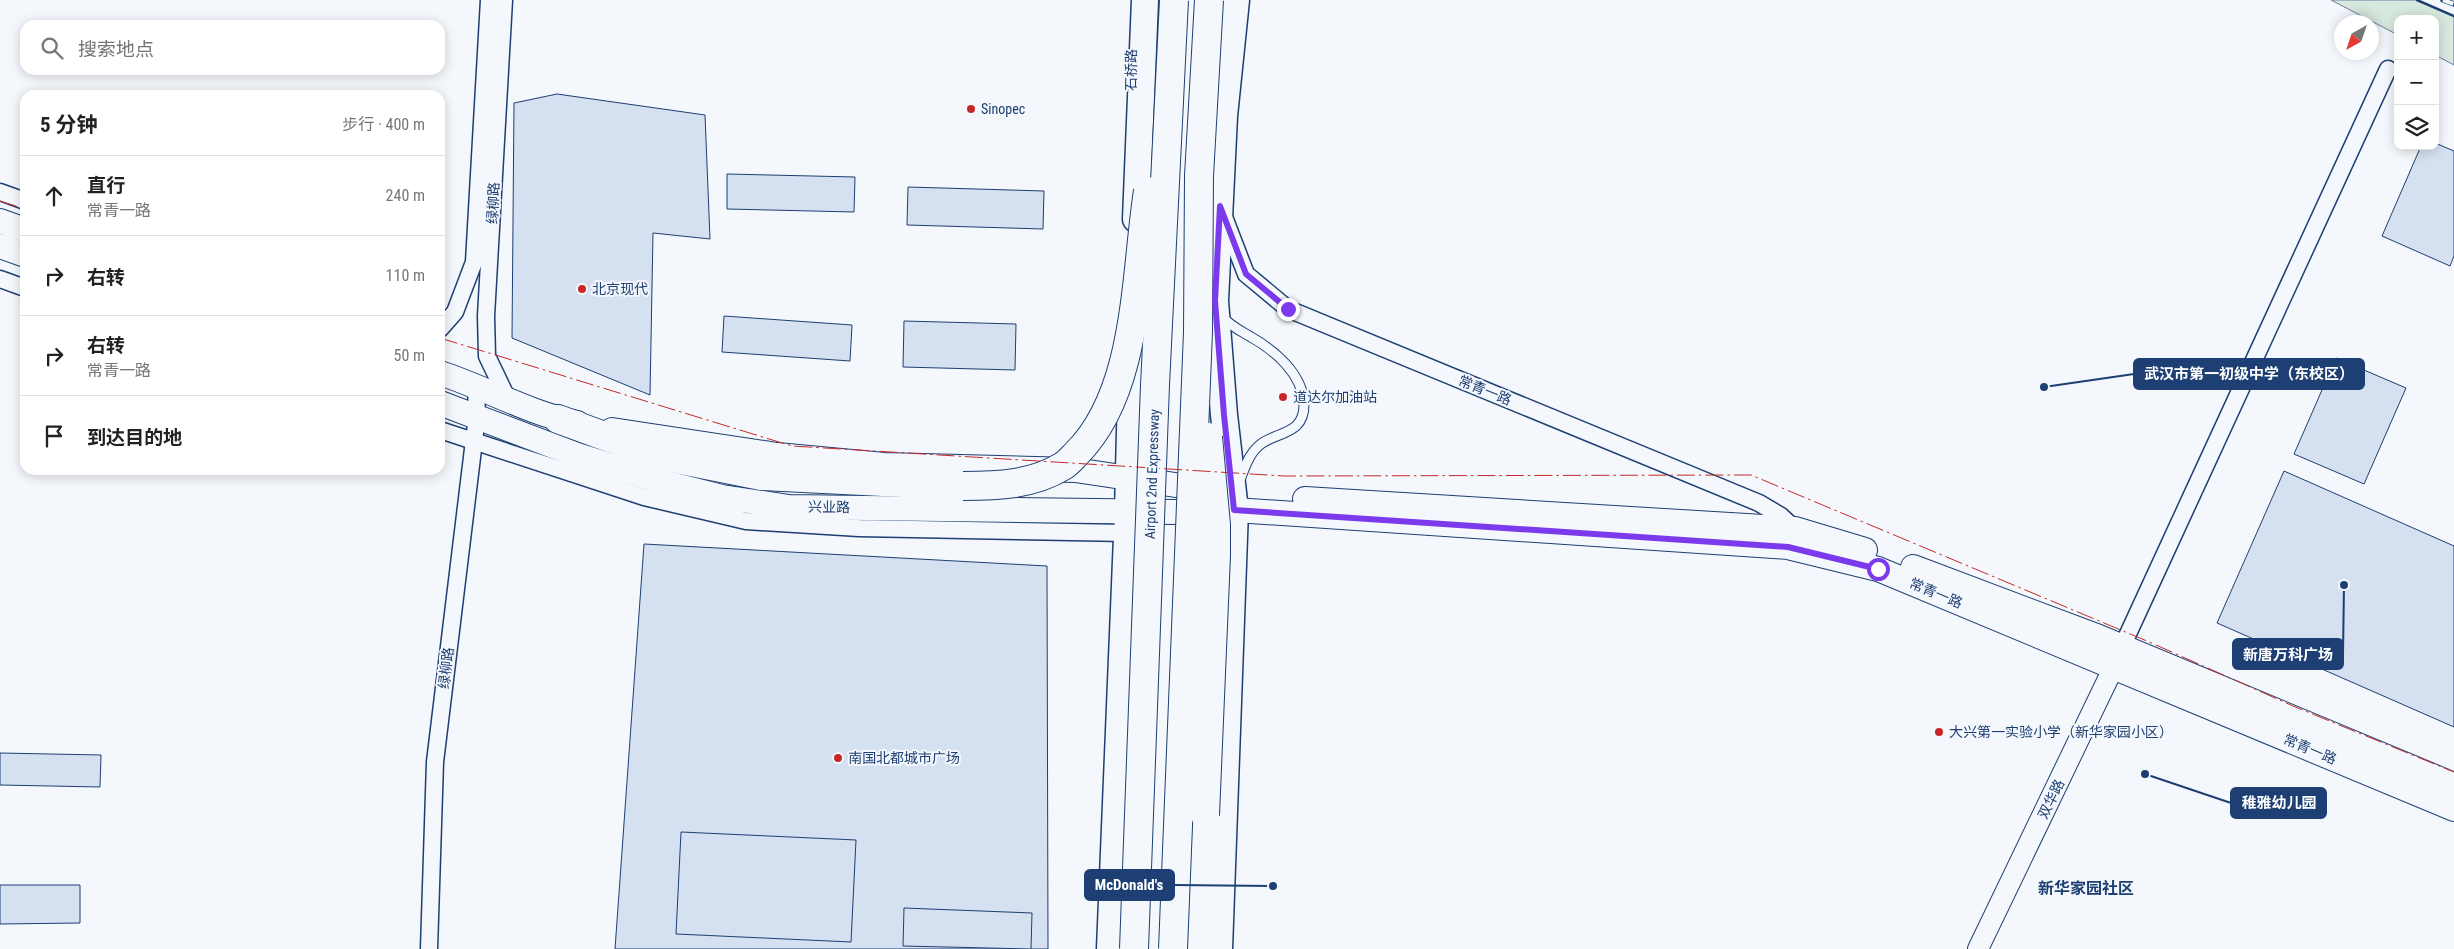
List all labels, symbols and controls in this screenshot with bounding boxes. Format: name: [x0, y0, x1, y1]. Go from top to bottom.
north arrow: [2334, 15, 2379, 60]
map controls: [2394, 15, 2439, 150]
button: +: [2394, 15, 2439, 60]
search box: [20, 20, 445, 75]
icon: search: [38, 34, 66, 62]
text: 搜索地点: [78, 38, 154, 61]
street label: 石桥路: [1123, 49, 1139, 91]
button: −: [2394, 60, 2439, 105]
place label: Sinopec: [981, 101, 1025, 117]
marker: Sinopec: [965, 103, 977, 115]
button: layers: [2394, 105, 2439, 150]
text: 5 分钟: [40, 113, 97, 137]
text: 步行 · 400 m: [342, 115, 425, 134]
text: 直行: [87, 174, 125, 197]
icon: ahead: [40, 182, 68, 210]
street label: 绿柳路: [484, 182, 502, 224]
text: 240 m: [386, 186, 425, 205]
text: 常青一路: [87, 201, 151, 220]
icon: right: [40, 262, 68, 290]
text: 右转: [87, 266, 125, 289]
text: 110 m: [386, 266, 425, 285]
place label: 北京现代: [592, 281, 648, 297]
marker: 北京现代: [576, 283, 588, 295]
route end: [1277, 298, 1300, 321]
text: 右转: [87, 334, 125, 357]
icon: right: [40, 342, 68, 370]
text: 50 m: [393, 346, 425, 365]
callout: 武汉市第一初级中学（东校区）: [2134, 359, 2364, 389]
text: 常青一路: [87, 361, 151, 380]
text: 武汉市第一初级中学（东校区）: [2144, 365, 2354, 383]
street label: 常青一路: [1456, 372, 1514, 408]
place label: 道达尔加油站: [1293, 389, 1377, 405]
marker: 道达尔加油站: [1277, 391, 1289, 403]
street label: Airport 2nd Expressway: [1142, 408, 1162, 539]
icon: arrive: [40, 422, 68, 450]
text: 到达目的地: [87, 426, 182, 449]
street label: 兴业路: [808, 499, 850, 515]
route start: [1867, 558, 1890, 581]
street label: 常青一路: [1907, 575, 1965, 611]
callout: 新唐万科广场: [2233, 639, 2343, 669]
street label: 绿柳路: [436, 646, 456, 690]
text: 新唐万科广场: [2243, 646, 2333, 664]
place label: 大兴第一实验小学（新华家园小区）: [1949, 724, 2173, 740]
marker: 大兴第一实验小学（新华家园小区）: [1933, 726, 1945, 738]
street label: 常青一路: [2281, 731, 2339, 767]
place label: 南国北都城市广场: [848, 750, 960, 766]
marker: 南国北都城市广场: [832, 752, 844, 764]
street label: 双华路: [2035, 777, 2067, 821]
callout: 稚雅幼儿园: [2231, 788, 2326, 818]
text: 稚雅幼儿园: [2241, 794, 2317, 812]
callout: McDonald's: [1085, 870, 1174, 900]
text: McDonald's: [1095, 876, 1163, 894]
district label: 新华家园社区: [2038, 879, 2134, 898]

